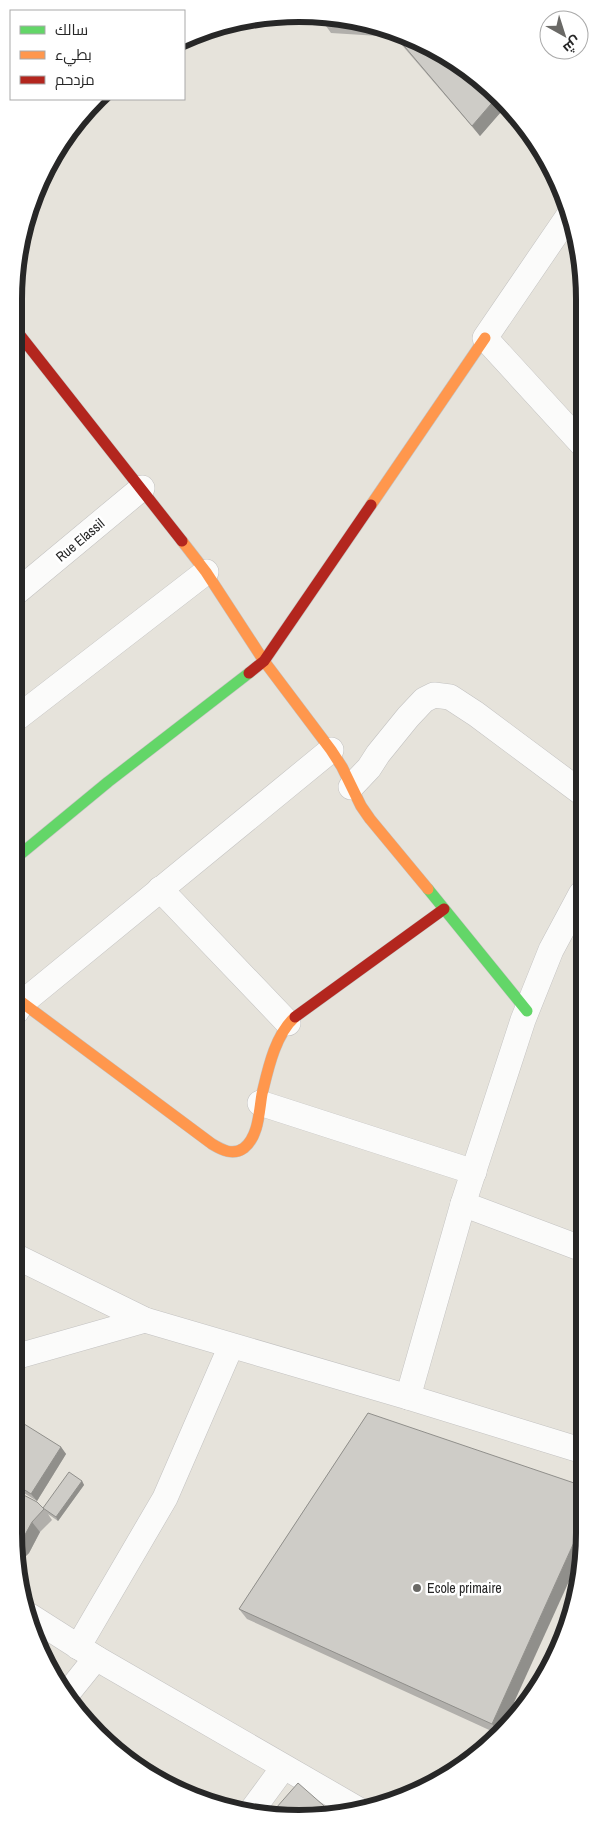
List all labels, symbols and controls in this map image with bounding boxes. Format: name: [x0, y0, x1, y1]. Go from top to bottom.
legend: [10, 10, 185, 100]
north arrow: [539, 10, 589, 60]
text: سالك: [55, 19, 88, 40]
text: ش: [560, 32, 585, 58]
text: بطيء: [55, 44, 92, 67]
text: مزدحم: [55, 69, 95, 90]
street label: Rue Elassil: [52, 514, 108, 566]
place label: Ecole primaire: [427, 1579, 502, 1597]
marker: Ecole primaire: [411, 1582, 423, 1594]

